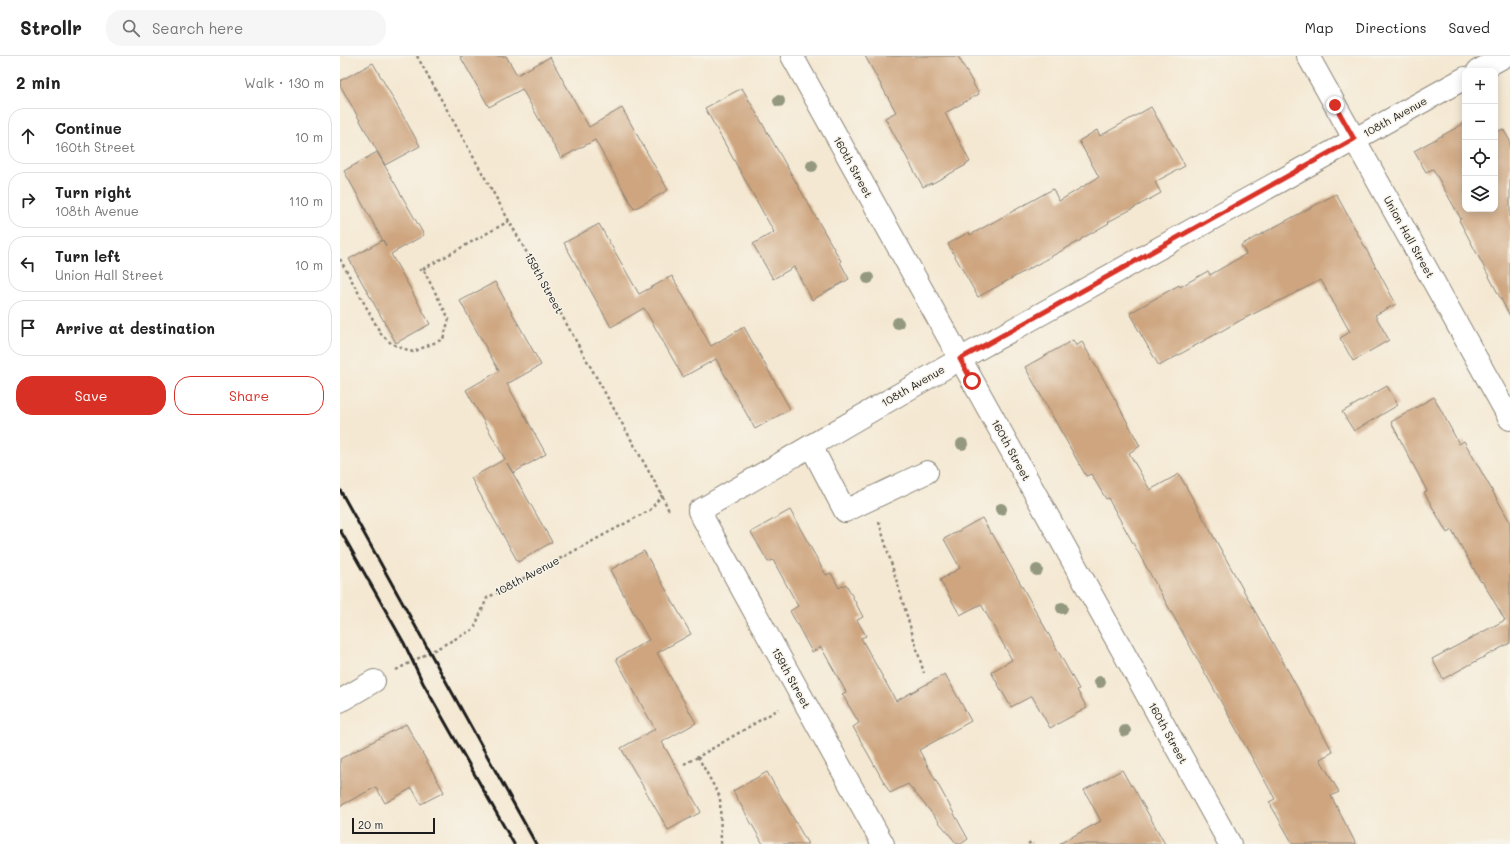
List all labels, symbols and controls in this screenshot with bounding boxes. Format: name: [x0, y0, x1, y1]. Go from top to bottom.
search box: [106, 10, 386, 46]
text: Strollr: [20, 15, 82, 40]
icon: search: [120, 17, 142, 39]
text: Search here: [152, 18, 243, 38]
text: Map: [1305, 18, 1333, 37]
text: Directions: [1355, 18, 1426, 37]
text: Saved: [1448, 18, 1490, 37]
map controls: [1462, 68, 1498, 212]
button: +: [1462, 68, 1498, 104]
text: 2 min: [16, 71, 61, 93]
text: Walk · 130 m: [244, 74, 324, 91]
street label: 108th Avenue: [1360, 93, 1430, 140]
route end: [1326, 96, 1344, 114]
button: −: [1462, 104, 1498, 140]
text: Continue: [55, 118, 122, 138]
icon: ahead: [17, 125, 39, 147]
text: 10 m: [295, 128, 323, 145]
street label: 160th Street: [830, 133, 877, 200]
text: 160th Street: [55, 138, 135, 155]
button: locate: [1462, 140, 1498, 176]
button: layers: [1462, 176, 1498, 212]
text: Turn right: [55, 182, 132, 202]
icon: right: [17, 189, 39, 211]
text: 110 m: [289, 192, 323, 209]
street label: Union Hall Street: [1381, 193, 1438, 281]
text: 108th Avenue: [55, 202, 139, 219]
text: Turn left: [55, 246, 120, 266]
street label: 159th Street: [522, 250, 567, 316]
icon: left: [17, 253, 39, 275]
text: 10 m: [295, 256, 323, 273]
text: Union Hall Street: [55, 266, 163, 283]
icon: arrive: [17, 317, 39, 339]
text: Arrive at destination: [55, 318, 215, 338]
street label: 108th Avenue: [878, 361, 947, 410]
route start: [963, 372, 981, 390]
button: Save: [16, 376, 166, 415]
button: Share: [174, 376, 324, 415]
street label: 160th Street: [988, 416, 1035, 483]
street label: 108th Avenue: [492, 552, 562, 599]
street label: 159th Street: [769, 645, 814, 711]
street label: 160th Street: [1145, 699, 1192, 766]
scale bar: [352, 816, 435, 835]
text: 20 m: [358, 817, 383, 832]

